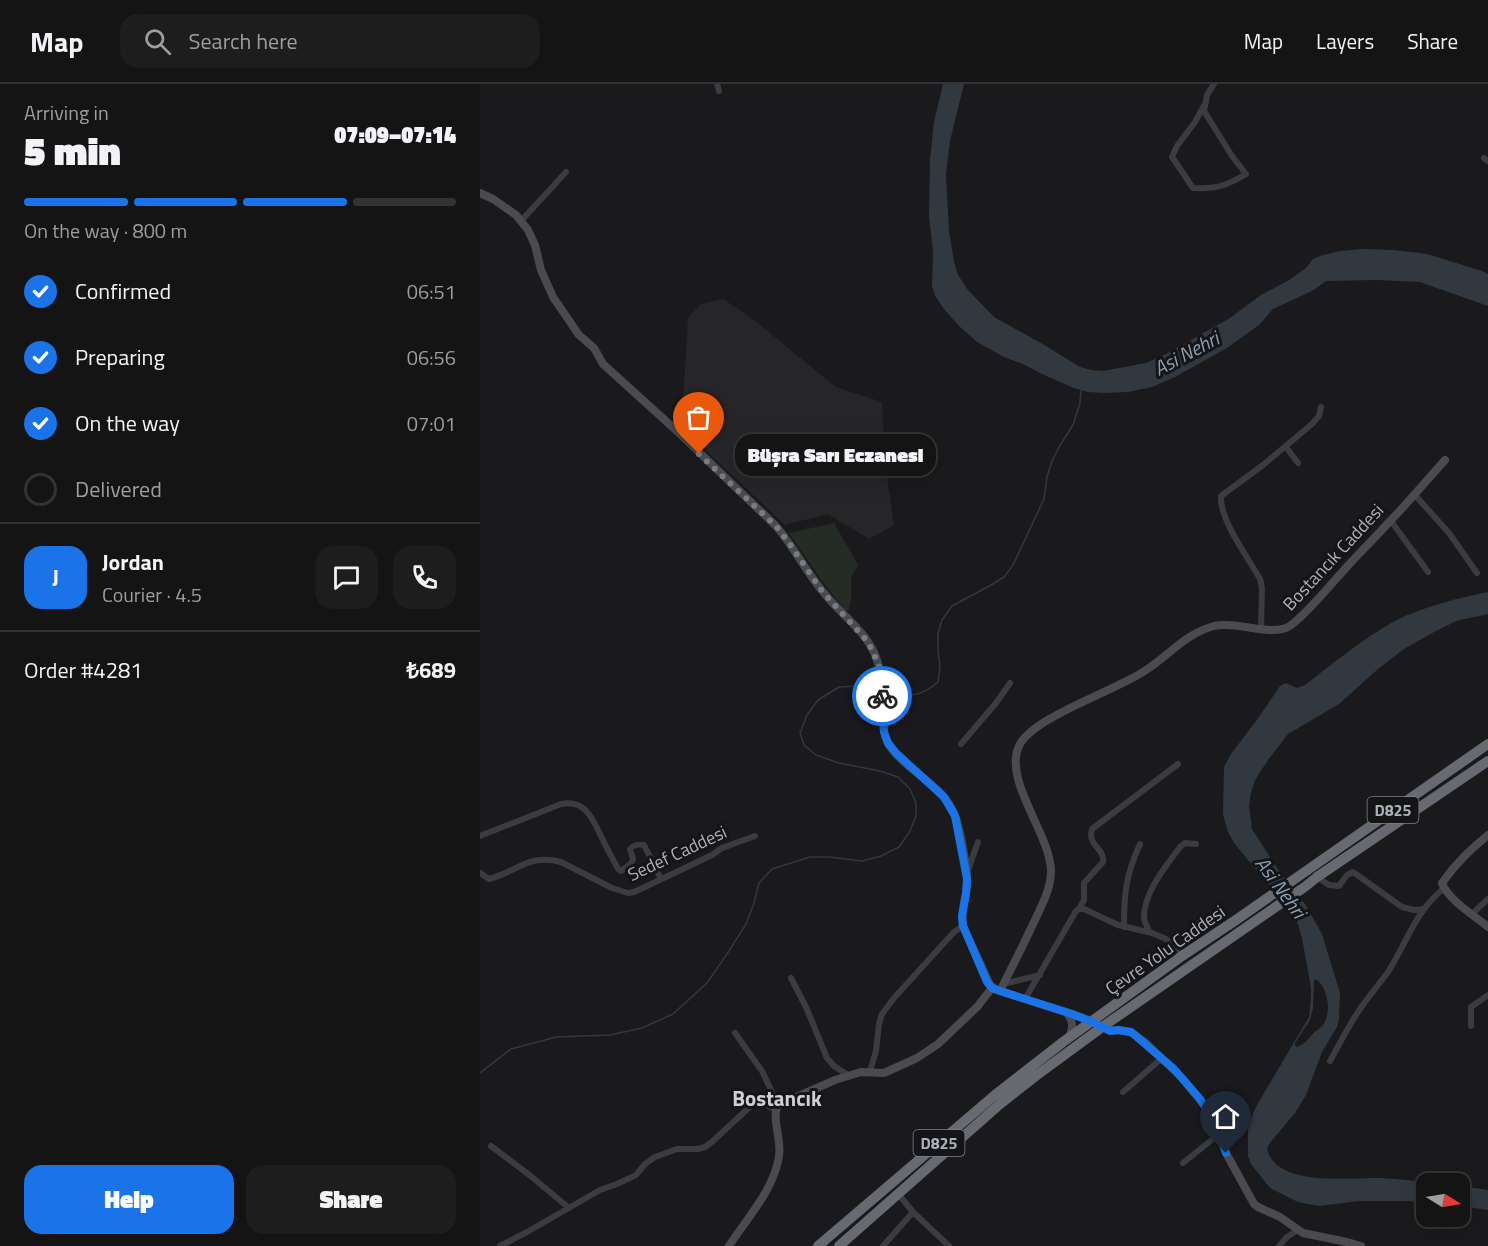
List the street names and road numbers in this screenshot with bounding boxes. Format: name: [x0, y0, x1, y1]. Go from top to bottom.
street label: Bostancık Caddesi: [1276, 497, 1390, 617]
road number: D825: [1368, 797, 1418, 823]
street label: Sedef Caddesi: [623, 818, 731, 888]
street label: Çevre Yolu Caddesi: [1099, 898, 1231, 1002]
road number: D825: [914, 1130, 964, 1156]

